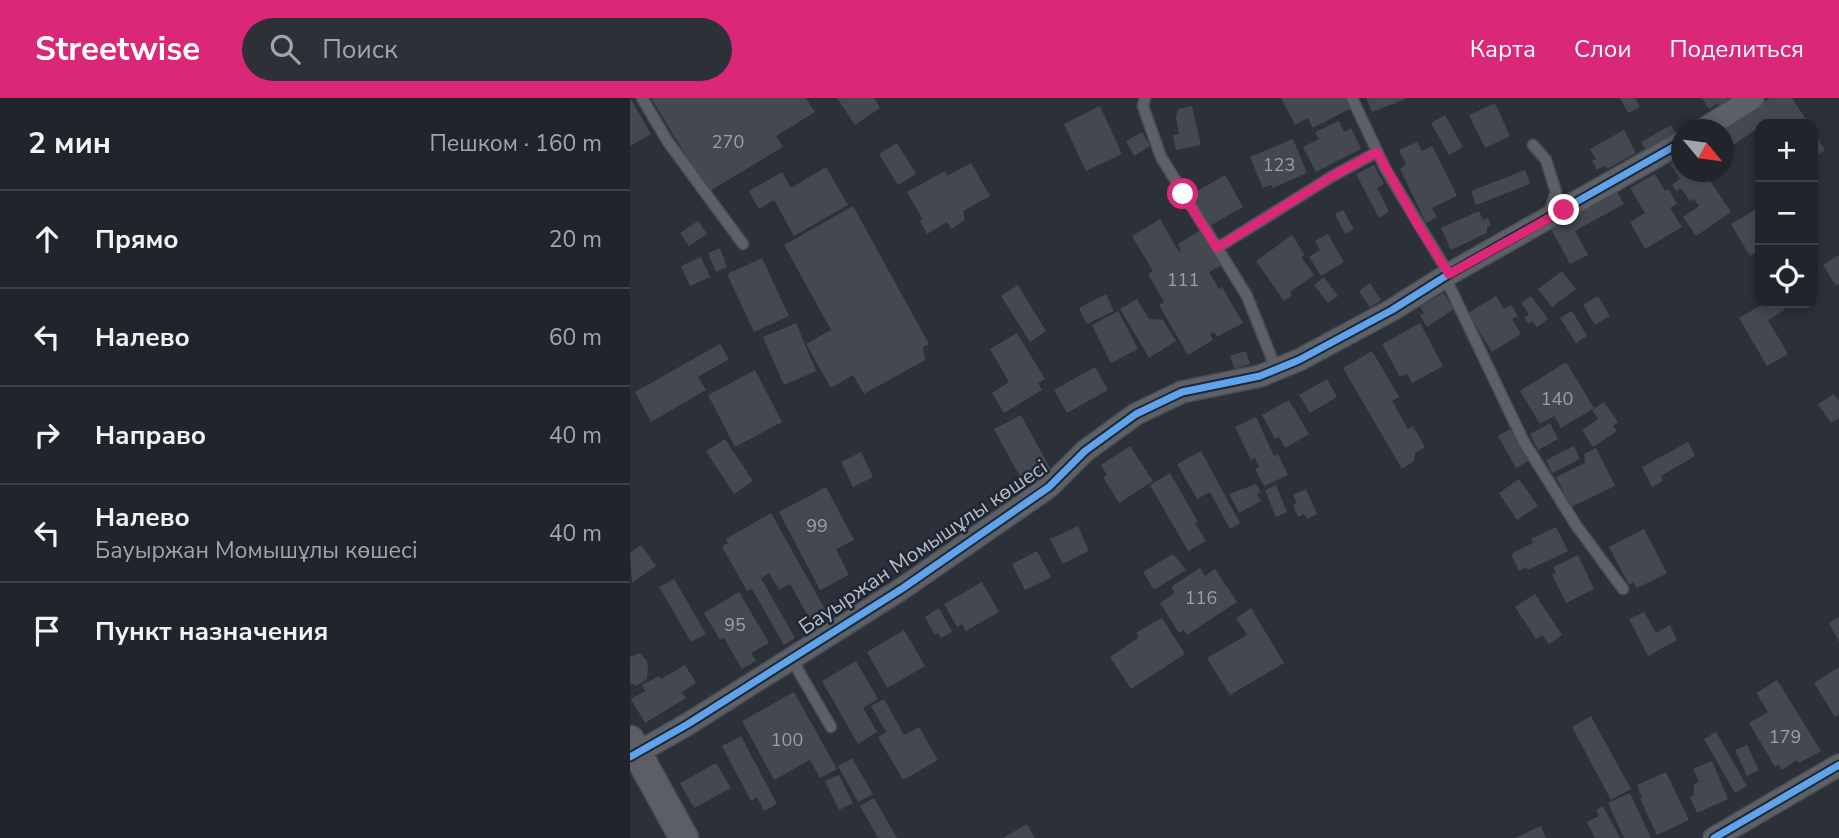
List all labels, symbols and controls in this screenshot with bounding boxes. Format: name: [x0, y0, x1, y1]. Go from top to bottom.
search box: [242, 18, 732, 81]
text: Streetwise: [35, 27, 200, 72]
icon: search: [266, 30, 304, 68]
text: Поиск: [322, 32, 398, 67]
text: Карта: [1470, 33, 1536, 65]
text: Слои: [1574, 33, 1631, 65]
text: Поделиться: [1669, 33, 1804, 65]
north arrow: [1671, 119, 1734, 182]
map controls: [1755, 119, 1818, 308]
button: +: [1755, 119, 1818, 182]
text: 2 мин: [28, 123, 111, 164]
text: Пешком · 160 m: [429, 128, 602, 159]
house number: 270: [712, 130, 744, 154]
house number: 123: [1263, 153, 1295, 177]
route start: [1167, 178, 1198, 209]
button: −: [1755, 182, 1818, 245]
route end: [1548, 194, 1579, 225]
icon: ahead: [28, 220, 66, 258]
text: Прямо: [95, 222, 179, 257]
text: 20 m: [549, 224, 602, 255]
button: locate: [1755, 245, 1818, 308]
house number: 111: [1167, 268, 1199, 292]
icon: left: [28, 318, 66, 356]
text: Налево: [95, 320, 190, 355]
text: 60 m: [549, 322, 602, 353]
house number: 140: [1541, 387, 1573, 411]
icon: right: [28, 416, 66, 454]
text: Направо: [95, 418, 206, 453]
text: 40 m: [549, 420, 602, 451]
street label: Бауыржан Момышұлы көшесі: [793, 453, 1053, 641]
text: Налево: [95, 500, 190, 535]
icon: left: [28, 514, 66, 552]
house number: 99: [806, 514, 828, 538]
text: 40 m: [549, 518, 602, 549]
text: Бауыржан Момышұлы көшесі: [95, 535, 417, 566]
house number: 116: [1185, 586, 1217, 610]
icon: arrive: [28, 612, 66, 650]
house number: 95: [724, 613, 746, 637]
text: Пункт назначения: [95, 614, 328, 649]
house number: 179: [1769, 725, 1801, 749]
house number: 100: [771, 728, 803, 752]

